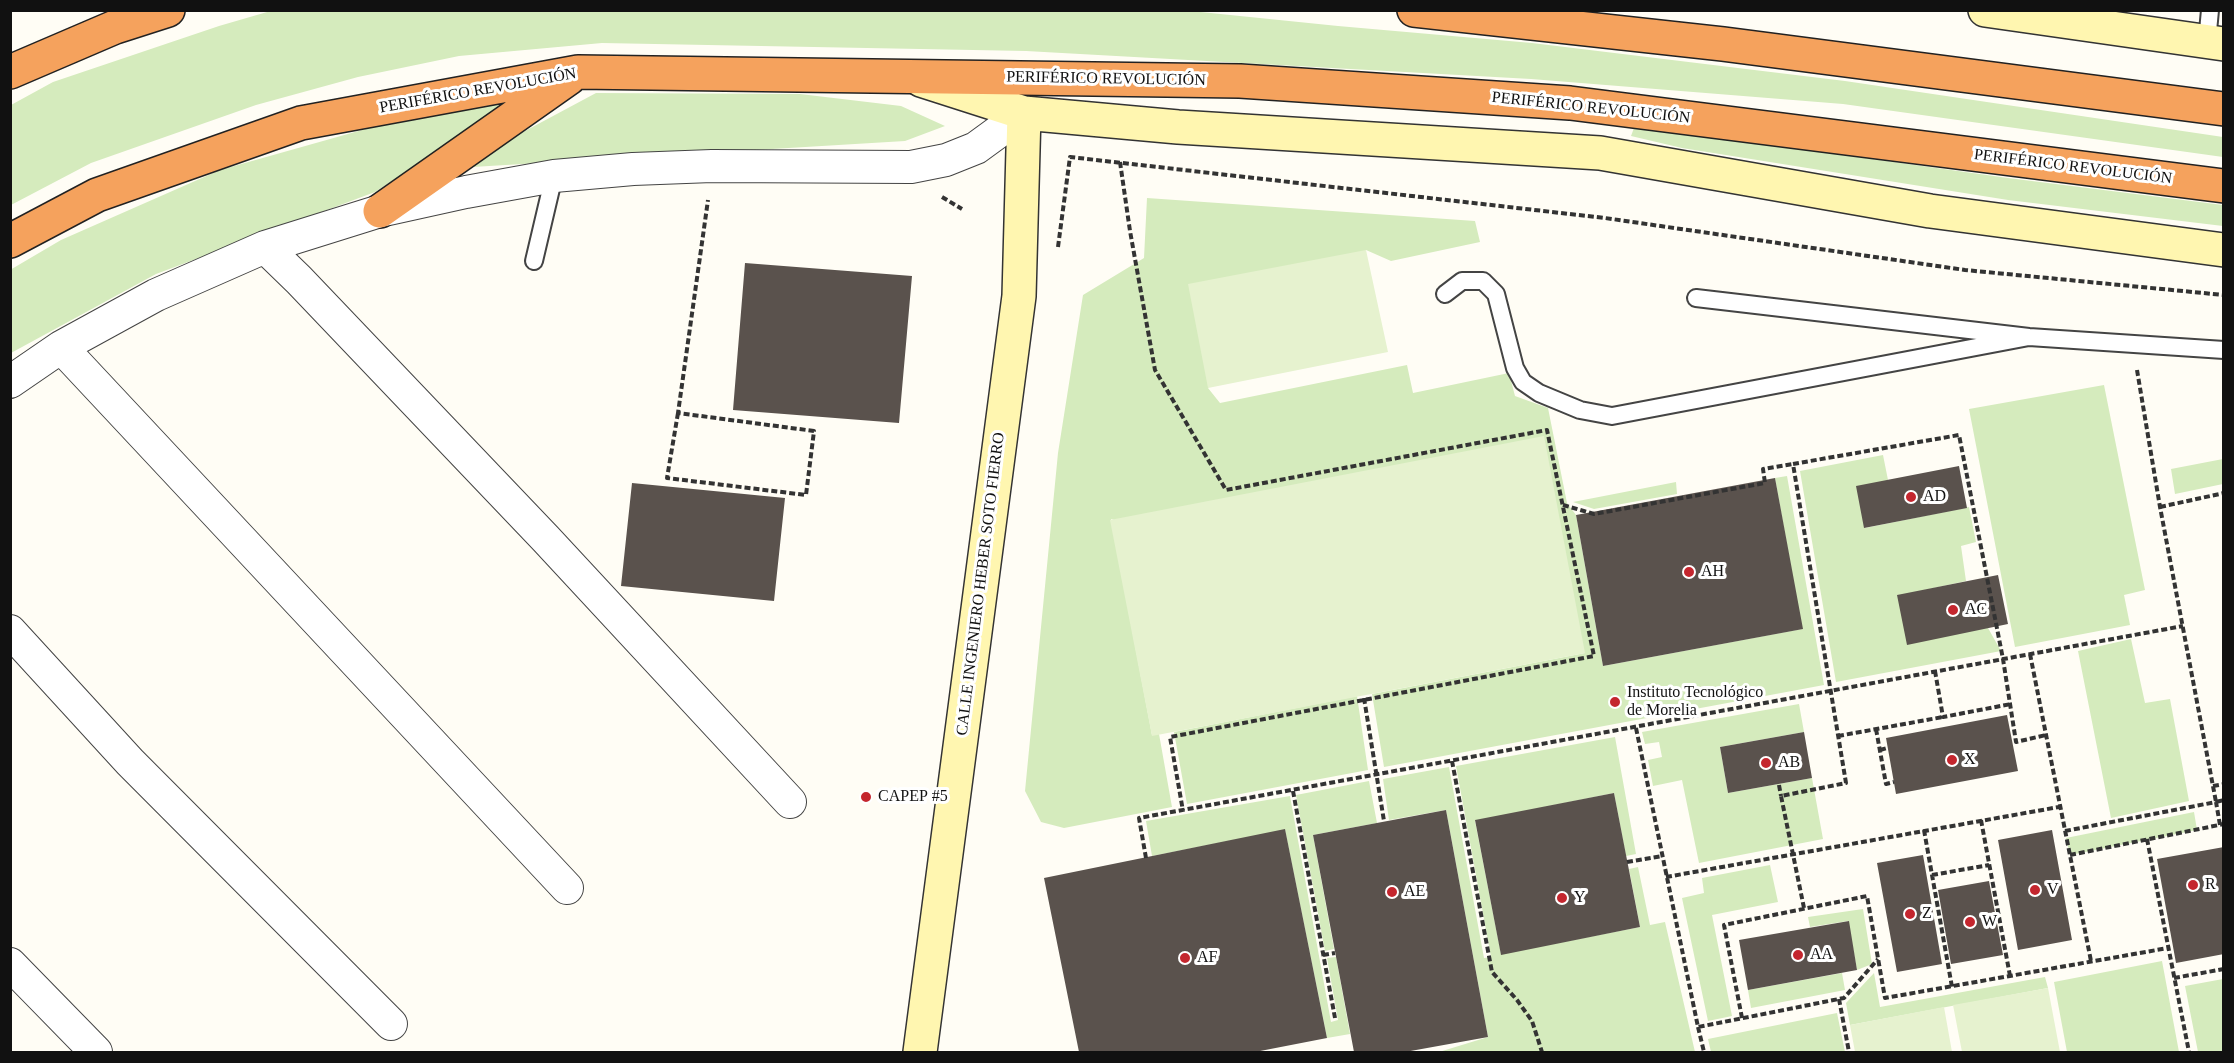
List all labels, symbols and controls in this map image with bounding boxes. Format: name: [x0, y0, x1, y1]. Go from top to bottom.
street label: PERIFÉRICO REVOLUCIÓN: [378, 64, 578, 118]
street label: PERIFÉRICO REVOLUCIÓN: [1006, 68, 1206, 90]
street label: PERIFÉRICO REVOLUCIÓN: [1491, 88, 1691, 128]
street label: PERIFÉRICO REVOLUCIÓN: [1973, 145, 2173, 189]
street label: CALLE INGENIERO HEBER SOTO FIERRO: [953, 431, 1009, 737]
place label: AD: [1923, 487, 1946, 507]
marker: AD: [1904, 490, 1918, 504]
place label: AH: [1701, 562, 1724, 582]
marker: AH: [1682, 565, 1696, 579]
place label: AC: [1965, 600, 1987, 620]
marker: AC: [1946, 603, 1960, 617]
place label: Instituto Tecnológico de Morelia: [1627, 683, 1763, 721]
marker: Instituto Tecnológico de Morelia: [1608, 695, 1622, 709]
place label: X: [1964, 750, 1976, 770]
place label: AB: [1778, 753, 1800, 773]
marker: X: [1945, 753, 1959, 767]
marker: AB: [1759, 756, 1773, 770]
place label: CAPEP #5: [878, 787, 948, 807]
marker: CAPEP #5: [859, 790, 873, 804]
place label: R: [2205, 875, 2216, 895]
marker: R: [2186, 878, 2200, 892]
place label: V: [2047, 880, 2059, 900]
place label: AE: [1404, 882, 1425, 902]
marker: V: [2028, 883, 2042, 897]
marker: AE: [1385, 885, 1399, 899]
place label: Y: [1574, 888, 1586, 908]
marker: Y: [1555, 891, 1569, 905]
place label: Z: [1922, 904, 1932, 924]
marker: Z: [1903, 907, 1917, 921]
place label: W: [1982, 912, 1997, 932]
marker: W: [1963, 915, 1977, 929]
place label: AA: [1810, 945, 1833, 965]
place label: AF: [1197, 948, 1217, 968]
marker: AA: [1791, 948, 1805, 962]
marker: AF: [1178, 951, 1192, 965]

